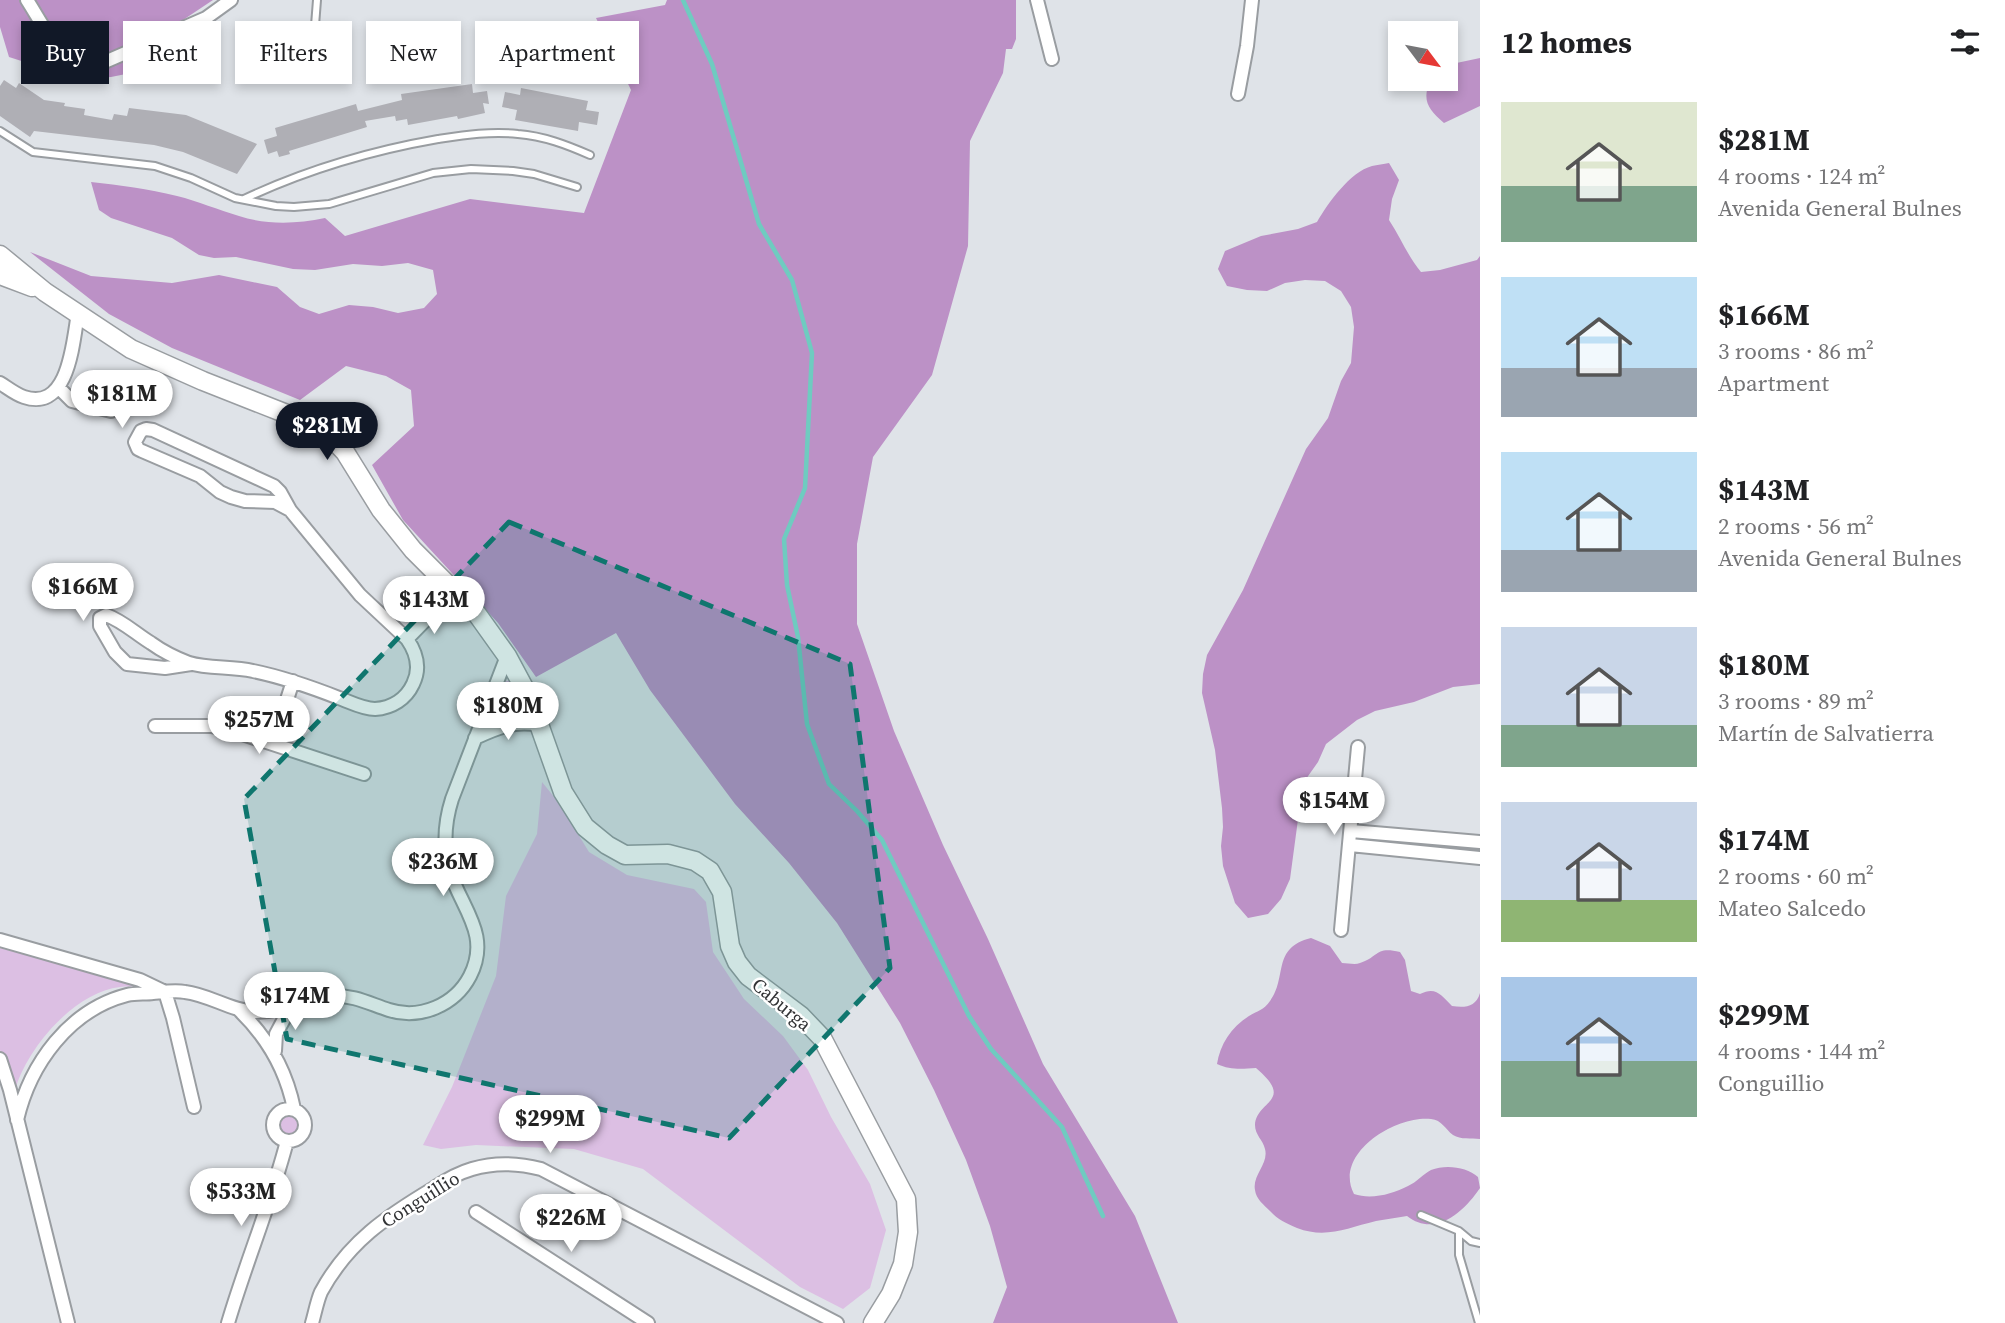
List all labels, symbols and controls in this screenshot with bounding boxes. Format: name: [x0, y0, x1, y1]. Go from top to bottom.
chip: Buy: [21, 21, 109, 84]
chip: Rent: [123, 21, 221, 84]
chip: Filters: [235, 21, 352, 84]
chip: New: [366, 21, 461, 84]
chip: Apartment: [475, 21, 639, 84]
north arrow: [1388, 21, 1458, 91]
map controls: [1388, 21, 1458, 91]
text: 12 homes: [1501, 22, 1632, 63]
icon: filters: [1946, 23, 1984, 61]
text: $281M: [1718, 119, 1810, 160]
icon: home: [1557, 130, 1641, 214]
text: 4 rooms · 124 m²: [1718, 160, 1885, 192]
text: Avenida General Bulnes: [1718, 192, 1962, 224]
text: $166M: [1718, 294, 1810, 335]
icon: home: [1557, 305, 1641, 389]
text: 3 rooms · 86 m²: [1718, 335, 1874, 367]
text: Apartment: [1718, 367, 1829, 399]
pin: $181M: [73, 370, 171, 430]
text: $181M: [87, 377, 157, 409]
pin: $281M: [278, 402, 376, 462]
text: $281M: [292, 409, 362, 441]
text: $143M: [1718, 469, 1810, 510]
icon: home: [1557, 480, 1641, 564]
text: 2 rooms · 56 m²: [1718, 510, 1874, 542]
text: Avenida General Bulnes: [1718, 542, 1962, 574]
pin: $166M: [34, 564, 132, 623]
text: $166M: [48, 570, 118, 602]
pin: $143M: [385, 576, 483, 636]
text: $143M: [399, 583, 469, 615]
text: $180M: [1718, 644, 1810, 685]
icon: home: [1557, 655, 1641, 739]
pin: $180M: [459, 682, 557, 742]
text: 3 rooms · 89 m²: [1718, 685, 1874, 717]
text: $180M: [473, 689, 543, 721]
pin: $257M: [210, 696, 308, 756]
text: $257M: [224, 703, 294, 735]
text: Martín de Salvatierra: [1718, 717, 1934, 749]
pin: $154M: [1285, 778, 1383, 837]
text: $154M: [1299, 784, 1369, 816]
text: $174M: [1718, 819, 1810, 860]
icon: home: [1557, 830, 1641, 914]
pin: $236M: [394, 838, 492, 898]
text: $236M: [408, 845, 478, 877]
text: 2 rooms · 60 m²: [1718, 860, 1874, 892]
text: Mateo Salcedo: [1718, 892, 1866, 924]
street label: Caburga: [747, 971, 818, 1037]
pin: $174M: [246, 972, 344, 1032]
text: $174M: [260, 979, 330, 1011]
text: $299M: [1718, 994, 1810, 1035]
icon: home: [1557, 1005, 1641, 1089]
text: 4 rooms · 144 m²: [1718, 1035, 1885, 1067]
text: Conguillio: [1718, 1067, 1824, 1099]
pin: $299M: [501, 1096, 599, 1155]
text: $299M: [515, 1102, 585, 1134]
street label: Conguillio: [376, 1165, 464, 1233]
pin: $533M: [192, 1168, 290, 1228]
text: $533M: [206, 1175, 276, 1207]
pin: $226M: [522, 1194, 620, 1254]
text: $226M: [536, 1201, 606, 1233]

